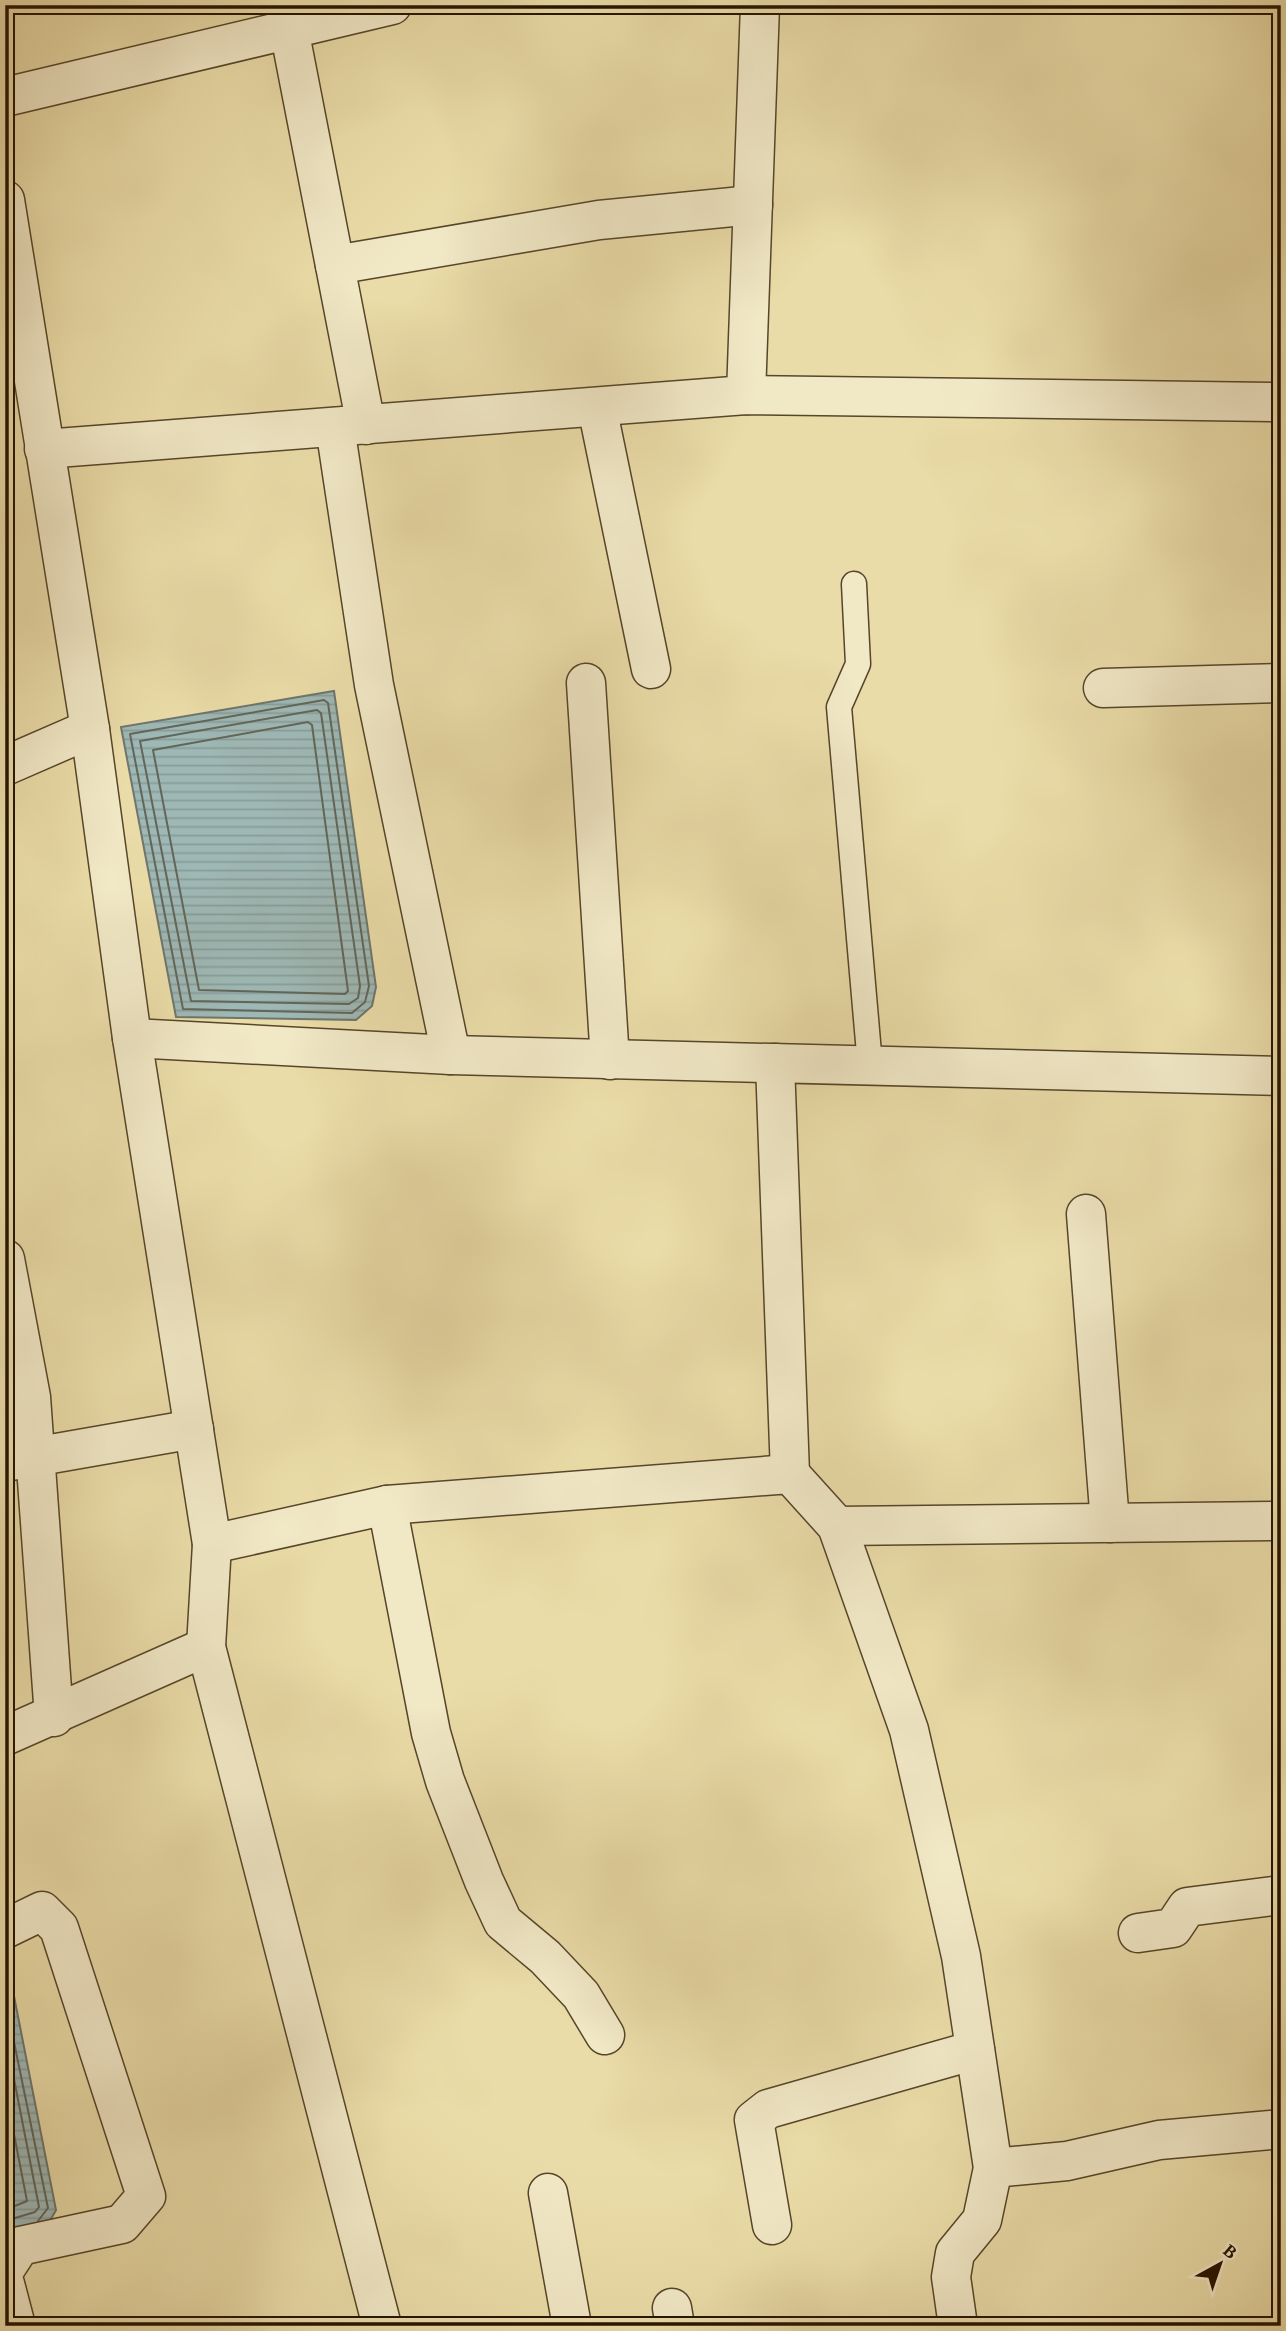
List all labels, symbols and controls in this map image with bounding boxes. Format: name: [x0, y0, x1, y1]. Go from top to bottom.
north arrow: [1184, 2230, 1254, 2300]
text: B: [1217, 2236, 1244, 2265]

